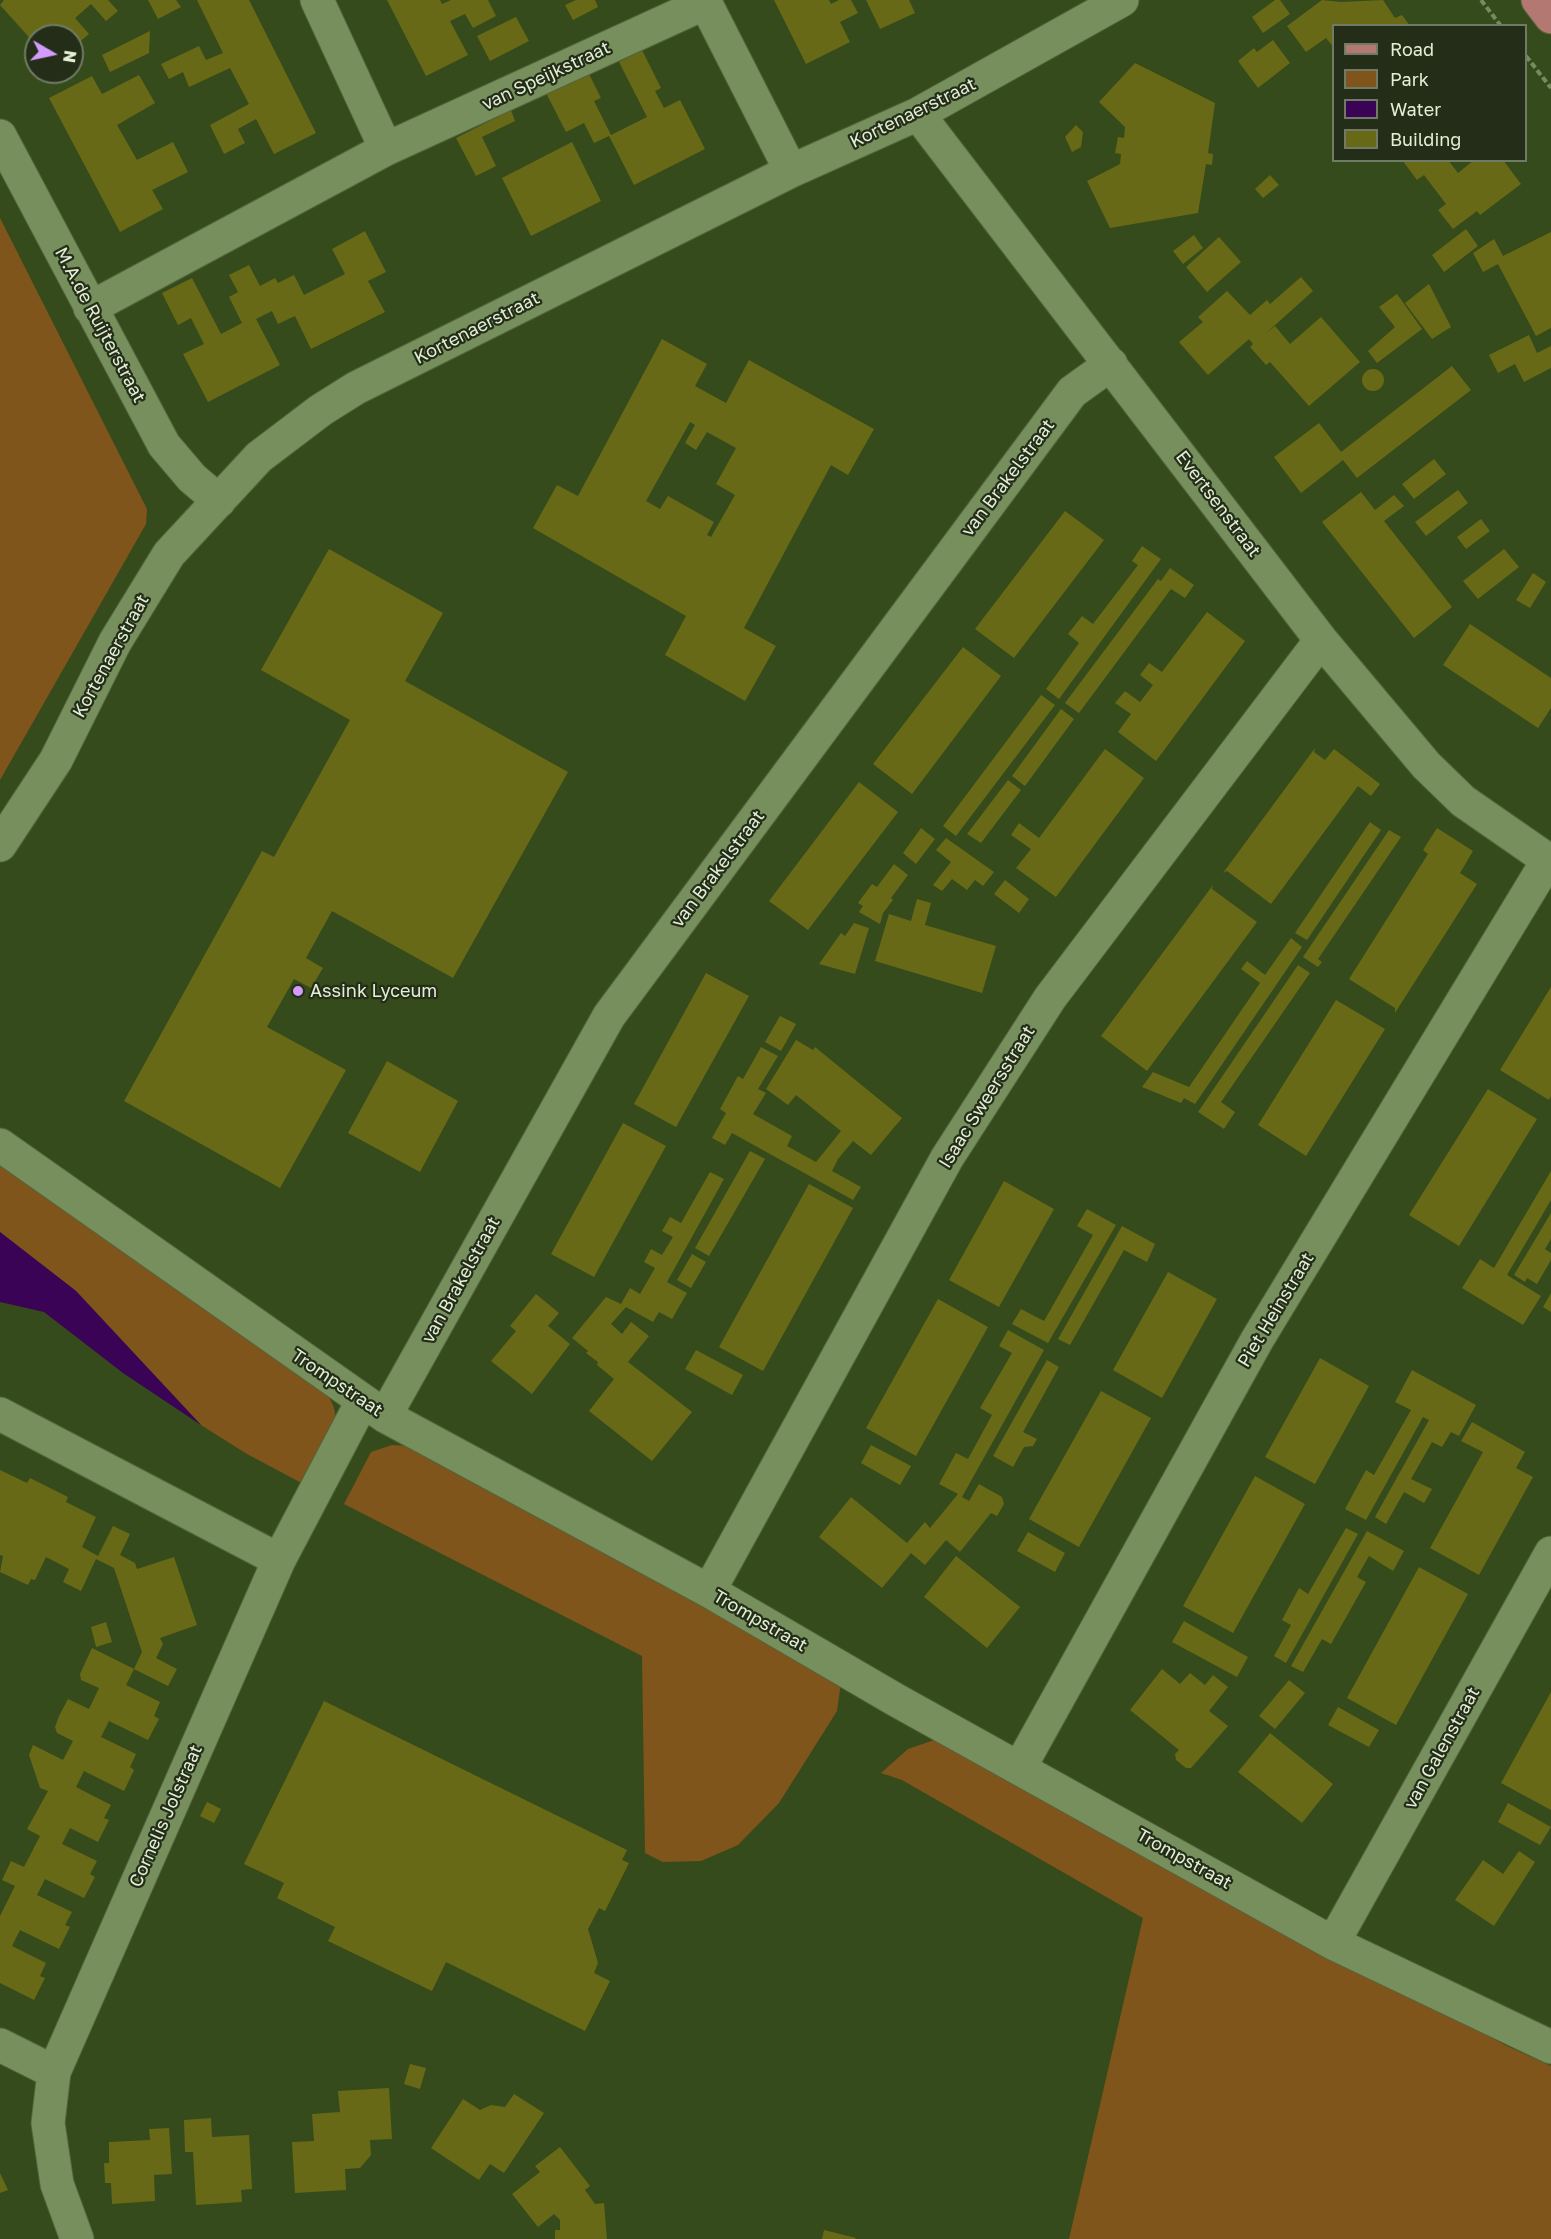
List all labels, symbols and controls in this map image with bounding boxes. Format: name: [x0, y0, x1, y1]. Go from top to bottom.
north arrow: [24, 24, 84, 84]
legend: [1332, 24, 1527, 162]
street label: van Speijkstraat: [478, 37, 614, 115]
text: Road: [1390, 38, 1434, 60]
text: N: [59, 49, 81, 64]
text: Park: [1390, 68, 1429, 90]
street label: Kortenaerstraat: [846, 73, 980, 153]
text: Water: [1390, 98, 1441, 120]
text: Building: [1390, 128, 1461, 150]
street label: M.A.de Ruijterstraat: [50, 244, 150, 406]
street label: Kortenaerstraat: [411, 287, 543, 369]
street label: van Brakelstraat: [957, 415, 1059, 541]
street label: Evertsenstraat: [1171, 447, 1265, 561]
street label: Kortenaerstraat: [68, 591, 154, 721]
street label: van Brakelstraat: [667, 806, 769, 932]
place label: Assink Lyceum: [310, 980, 437, 1002]
marker: Assink Lyceum: [291, 984, 305, 998]
street label: Isaac Sweersstraat: [934, 1022, 1040, 1172]
street label: van Brakelstraat: [417, 1213, 505, 1347]
street label: Piet Heinstraat: [1233, 1249, 1319, 1371]
street label: Trompstraat: [287, 1345, 387, 1421]
street label: Trompstraat: [709, 1585, 811, 1657]
street label: van Galenstraat: [1400, 1683, 1484, 1813]
street label: Cornelis Jolstraat: [125, 1741, 207, 1891]
street label: Trompstraat: [1133, 1824, 1235, 1894]

